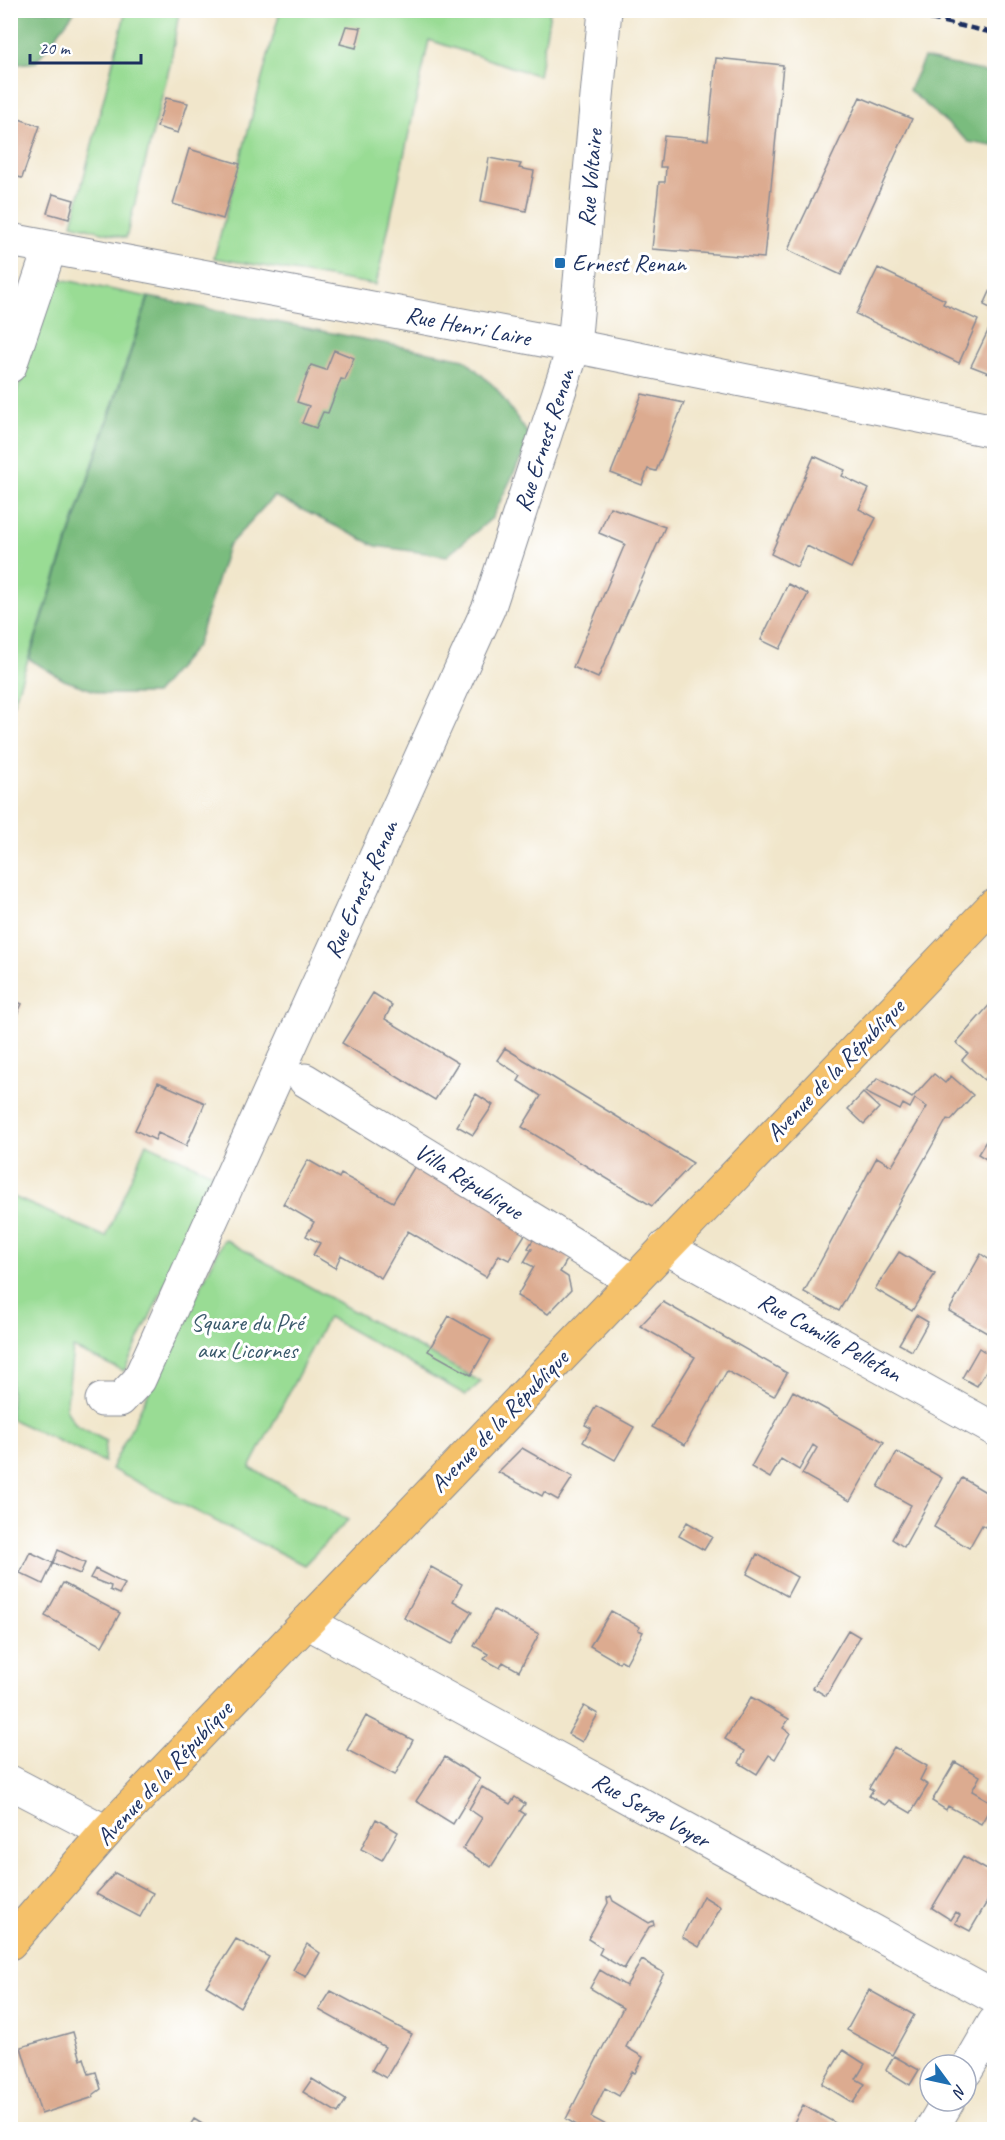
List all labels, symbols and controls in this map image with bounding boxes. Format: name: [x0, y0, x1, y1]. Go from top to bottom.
scale bar: [30, 27, 141, 65]
text: 20 m: [39, 37, 72, 59]
street label: Rue Voltaire: [571, 126, 609, 228]
place label: Ernest Renan: [572, 248, 687, 278]
marker: Ernest Renan: [553, 256, 567, 270]
street label: Rue Henri Laire: [403, 299, 535, 353]
street label: Rue Ernest Renan: [507, 364, 582, 515]
street label: Rue Ernest Renan: [317, 814, 405, 963]
street label: Avenue de la République: [759, 991, 912, 1148]
street label: Villa République: [409, 1136, 531, 1227]
street label: Rue Camille Pelletan: [753, 1285, 908, 1389]
park label: Square du Pré aux Licornes: [191, 1307, 307, 1365]
street label: Avenue de la République: [423, 1342, 576, 1499]
street label: Avenue de la République: [89, 1693, 240, 1851]
street label: Rue Serge Voyer: [587, 1765, 717, 1856]
north arrow: [918, 2053, 978, 2113]
text: N: [947, 2081, 971, 2103]

